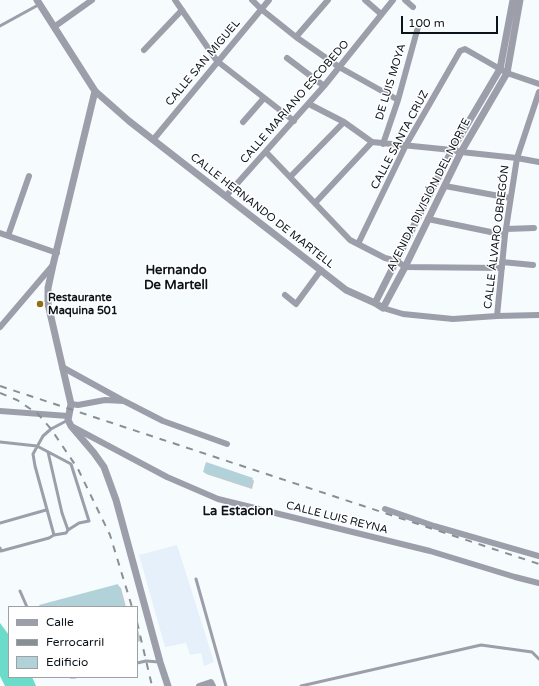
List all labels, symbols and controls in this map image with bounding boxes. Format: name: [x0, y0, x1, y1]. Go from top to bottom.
scale bar: [403, 8, 500, 34]
text: 100 m: [408, 16, 445, 30]
street label: CALLE SAN MIGUEL: [163, 17, 243, 109]
street label: CALLE MARIANO ESCOBEDO: [238, 38, 352, 166]
street label: DE LUIS MOYA: [373, 42, 409, 122]
street label: CALLE SANTA CRUZ: [368, 88, 432, 192]
street label: AVENIDA DIVISIÓN DEL NORTE: [385, 116, 473, 274]
street label: CALLE HERNANDO DE MARTELL: [188, 151, 336, 271]
street label: CALLE ÁLVARO OBREGÓN: [482, 164, 512, 310]
district label: Hernando De Martell: [144, 263, 208, 294]
place label: Restaurante Maquina 501: [48, 291, 118, 317]
marker: Restaurante Maquina 501: [35, 299, 45, 309]
street label: CALLE LUIS REYNA: [285, 499, 389, 537]
district label: La Estacion: [203, 504, 273, 520]
legend: [8, 606, 138, 678]
text: Calle: [46, 615, 74, 629]
text: Ferrocarril: [46, 635, 104, 649]
text: Edificio: [46, 655, 88, 669]

